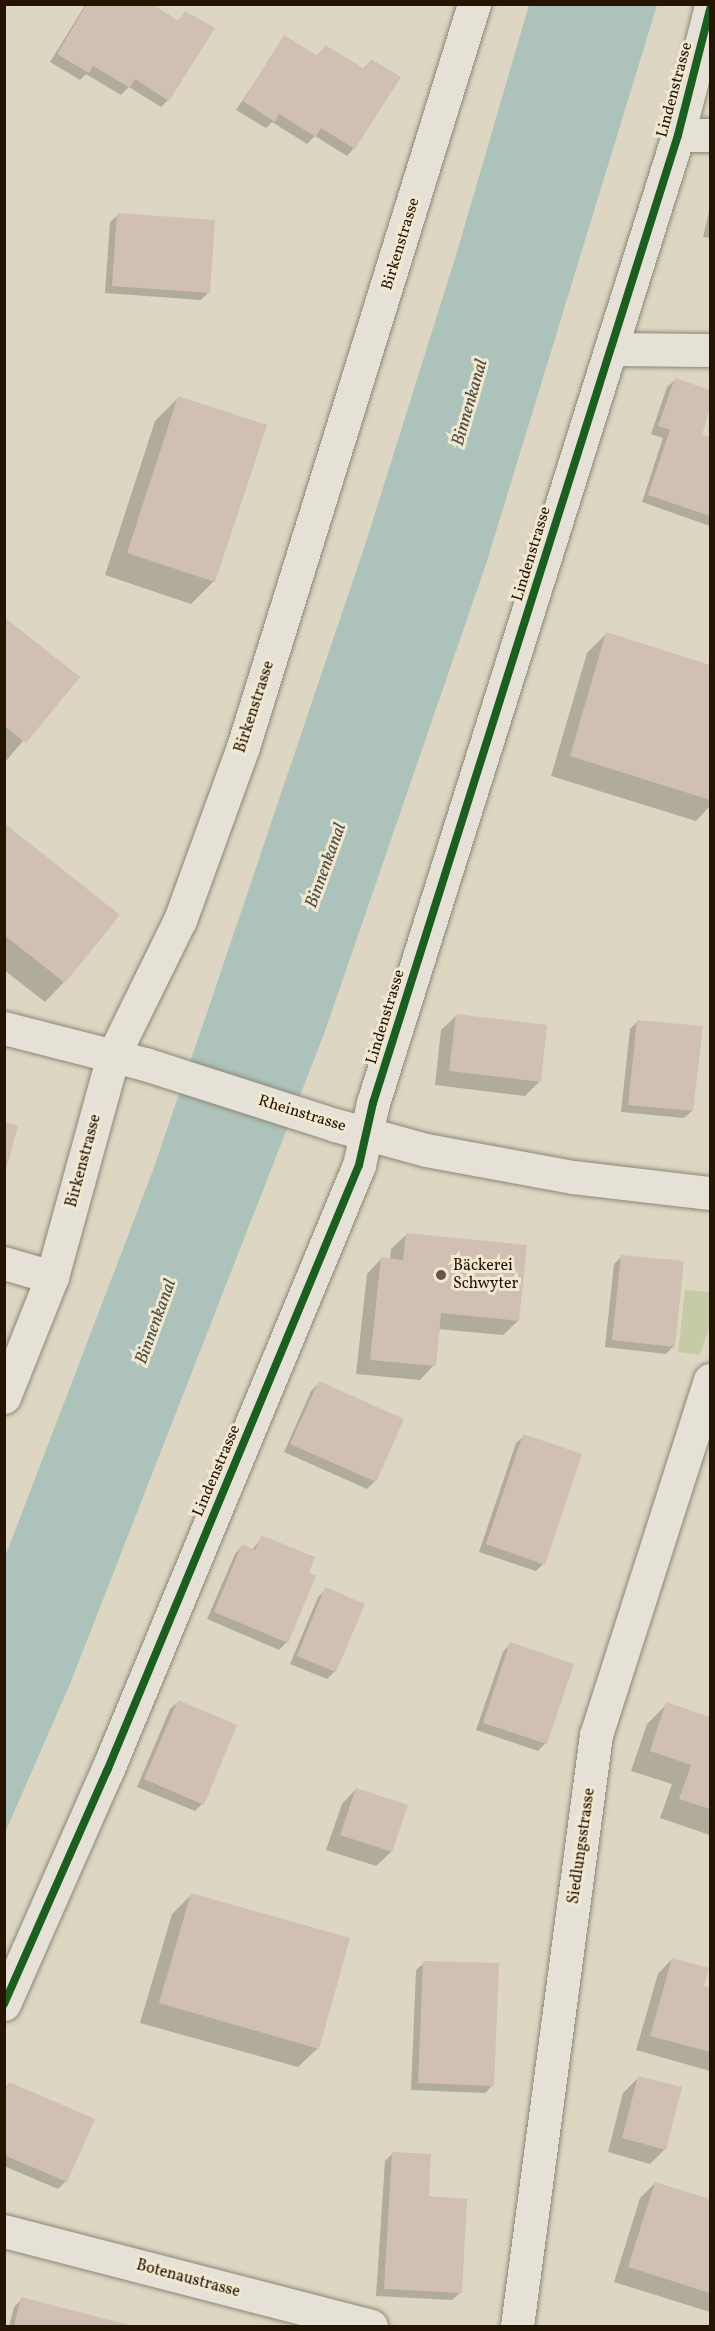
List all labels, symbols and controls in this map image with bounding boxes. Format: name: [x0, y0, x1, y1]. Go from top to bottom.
street label: Lindenstrasse: [653, 40, 697, 140]
street label: Birkenstrasse: [378, 196, 424, 292]
water label: Binnenkanal: [448, 357, 494, 449]
street label: Lindenstrasse: [509, 504, 555, 604]
street label: Birkenstrasse: [231, 659, 279, 755]
water label: Binnenkanal: [302, 820, 352, 912]
street label: Lindenstrasse: [363, 967, 409, 1067]
street label: Rheinstrasse: [256, 1092, 348, 1136]
street label: Birkenstrasse: [62, 1112, 106, 1210]
place label: Bäckerei Schwyter: [453, 1256, 518, 1294]
marker: Bäckerei Schwyter: [434, 1268, 448, 1282]
water label: Binnenkanal: [132, 1276, 182, 1368]
street label: Lindenstrasse: [189, 1422, 245, 1520]
street label: Siedlungsstrasse: [564, 1787, 600, 1905]
street label: Botenaustrasse: [134, 2256, 242, 2302]

